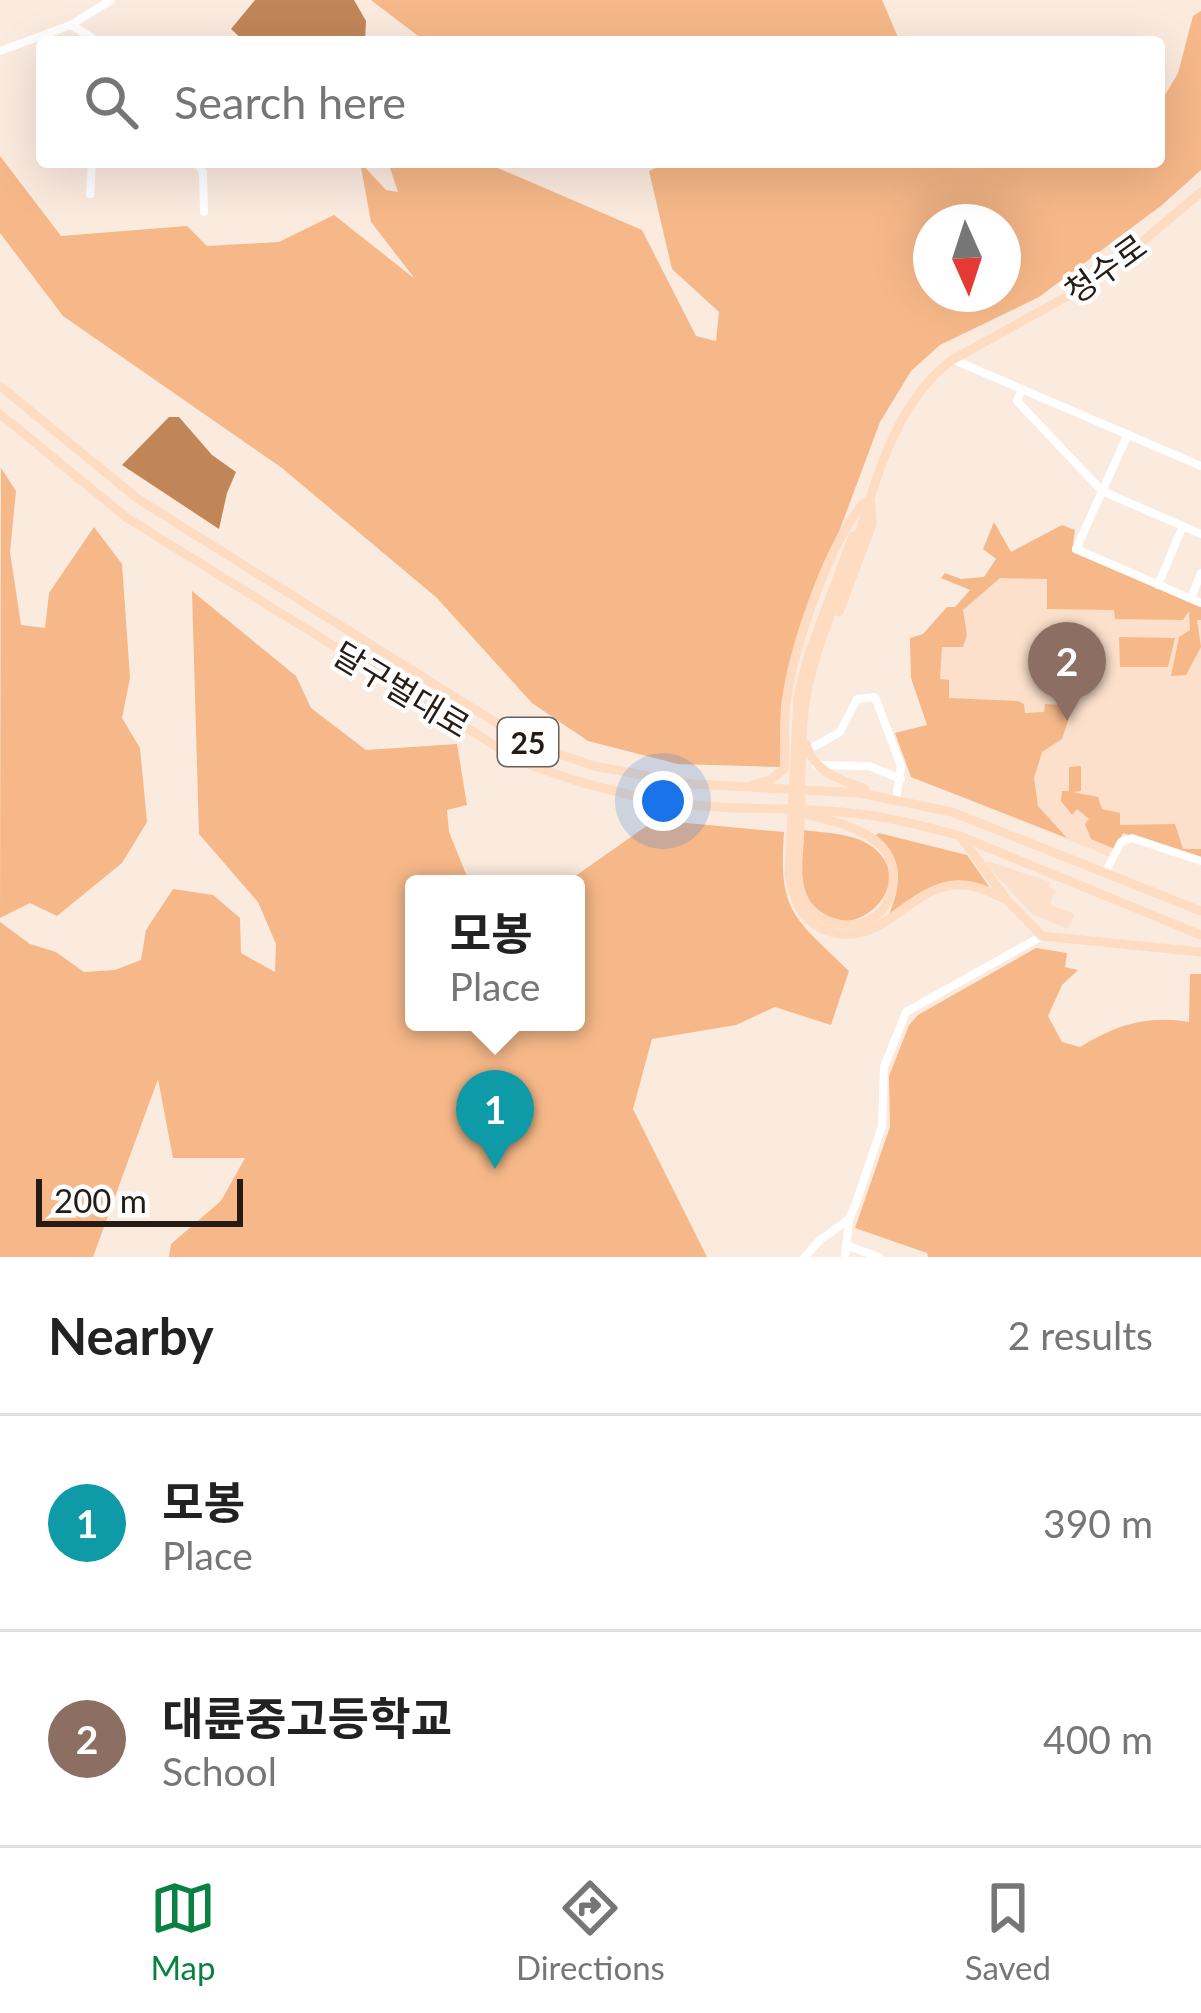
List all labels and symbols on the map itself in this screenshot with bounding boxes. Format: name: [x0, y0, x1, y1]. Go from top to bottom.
north arrow: [913, 204, 1021, 312]
street label: 청수로: [1056, 225, 1154, 311]
pin: 2: [1028, 622, 1106, 721]
street label: 달구벌대로: [327, 633, 477, 745]
road number: 25: [498, 718, 558, 766]
your location: [633, 771, 693, 831]
pin: 1: [456, 1070, 534, 1169]
scale bar: [36, 1173, 243, 1226]

